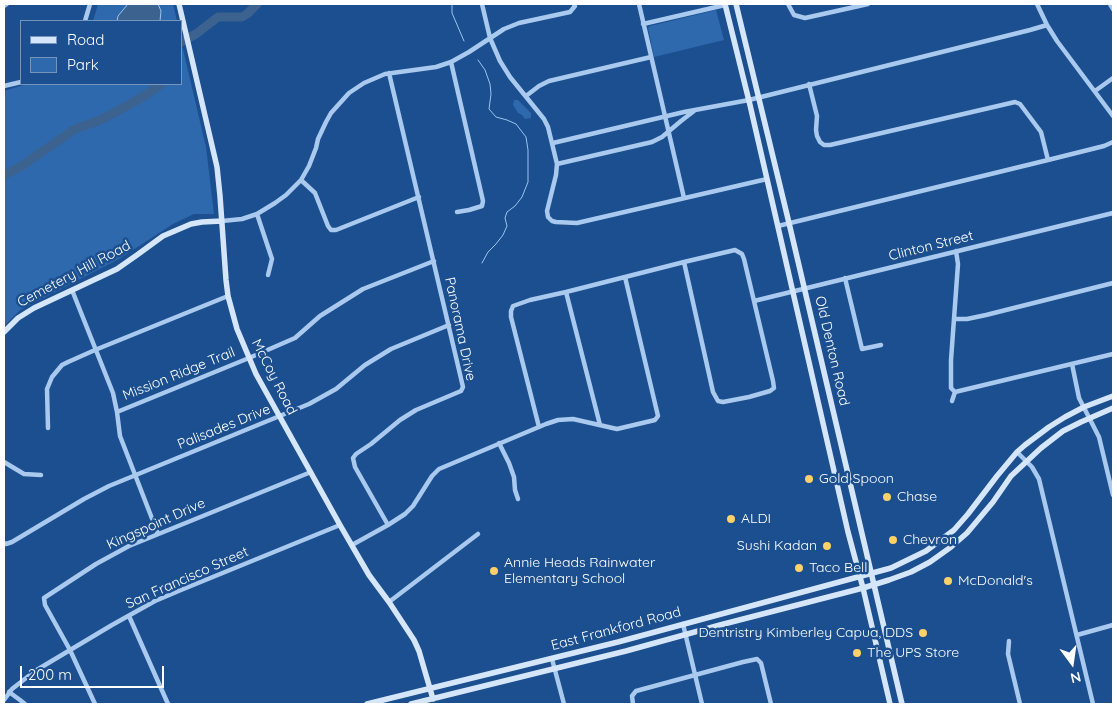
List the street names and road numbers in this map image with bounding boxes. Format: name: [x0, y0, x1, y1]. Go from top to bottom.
street label: Clinton Street: [887, 227, 975, 265]
street label: Cemetery Hill Road: [15, 237, 133, 311]
street label: Panorama Drive: [441, 276, 479, 382]
street label: Old Denton Road: [811, 295, 853, 407]
street label: McCoy Road: [248, 336, 300, 418]
street label: Mission Ridge Trail: [120, 344, 238, 404]
street label: Palisades Drive: [175, 401, 273, 453]
street label: Kingspoint Drive: [104, 495, 208, 553]
street label: San Francisco Street: [123, 543, 251, 613]
street label: East Frankford Road: [549, 604, 683, 654]

